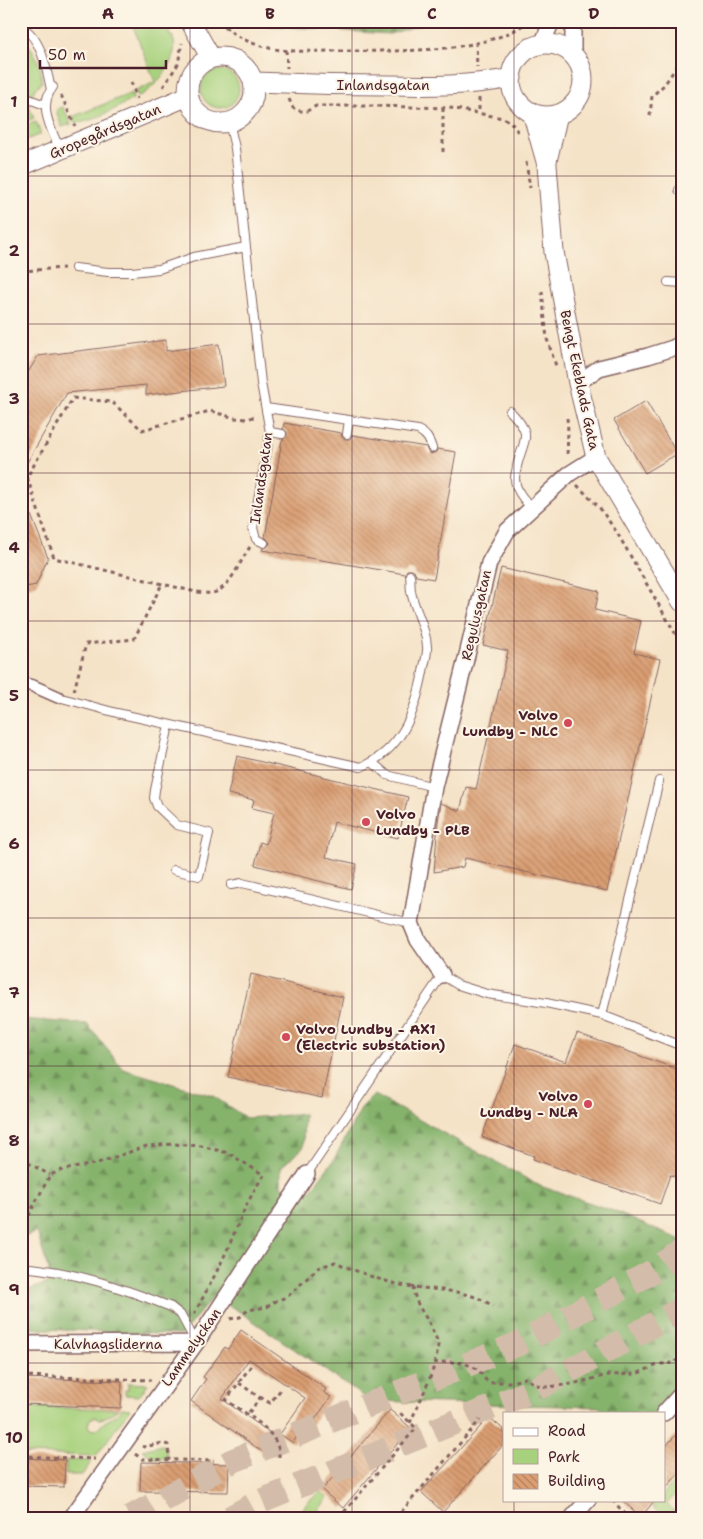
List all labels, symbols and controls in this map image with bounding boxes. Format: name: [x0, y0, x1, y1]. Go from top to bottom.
text: A: [102, 3, 114, 24]
text: B: [265, 3, 275, 24]
text: C: [427, 3, 437, 24]
text: D: [588, 3, 600, 24]
scale bar: [40, 38, 166, 70]
text: 50 m: [48, 45, 86, 65]
street label: Inlandsgatan: [337, 76, 430, 94]
text: 1: [10, 91, 18, 112]
street label: Gropegårdsgatan: [47, 99, 164, 163]
text: 2: [8, 240, 20, 261]
street label: Bengt Ekeblads Gata: [556, 308, 604, 452]
text: 3: [8, 388, 20, 409]
street label: Inlandsgatan: [246, 430, 276, 525]
text: 4: [8, 537, 20, 558]
street label: Regulusgatan: [457, 568, 495, 662]
text: 5: [9, 685, 19, 706]
place label: Volvo Lundby - NLC: [462, 706, 558, 740]
marker: Volvo Lundby - NLC: [562, 717, 574, 729]
place label: Volvo Lundby - PLB: [376, 805, 470, 839]
marker: Volvo Lundby - PLB: [360, 816, 372, 828]
text: 6: [8, 833, 20, 854]
text: 7: [8, 982, 20, 1003]
place label: Volvo Lundby - AX1 (Electric substation): [296, 1020, 445, 1054]
marker: Volvo Lundby - AX1 (Electric substation): [280, 1031, 292, 1043]
place label: Volvo Lundby - NLA: [480, 1087, 578, 1121]
marker: Volvo Lundby - NLA: [582, 1098, 594, 1110]
text: 8: [8, 1130, 20, 1151]
text: 9: [8, 1279, 20, 1300]
street label: Lammelyckan: [157, 1304, 225, 1390]
street label: Kalvhagsliderna: [54, 1335, 163, 1353]
legend: [503, 1412, 666, 1502]
text: Road: [548, 1421, 586, 1441]
text: 10: [5, 1427, 23, 1448]
text: Park: [548, 1447, 580, 1467]
text: Building: [548, 1471, 605, 1491]

